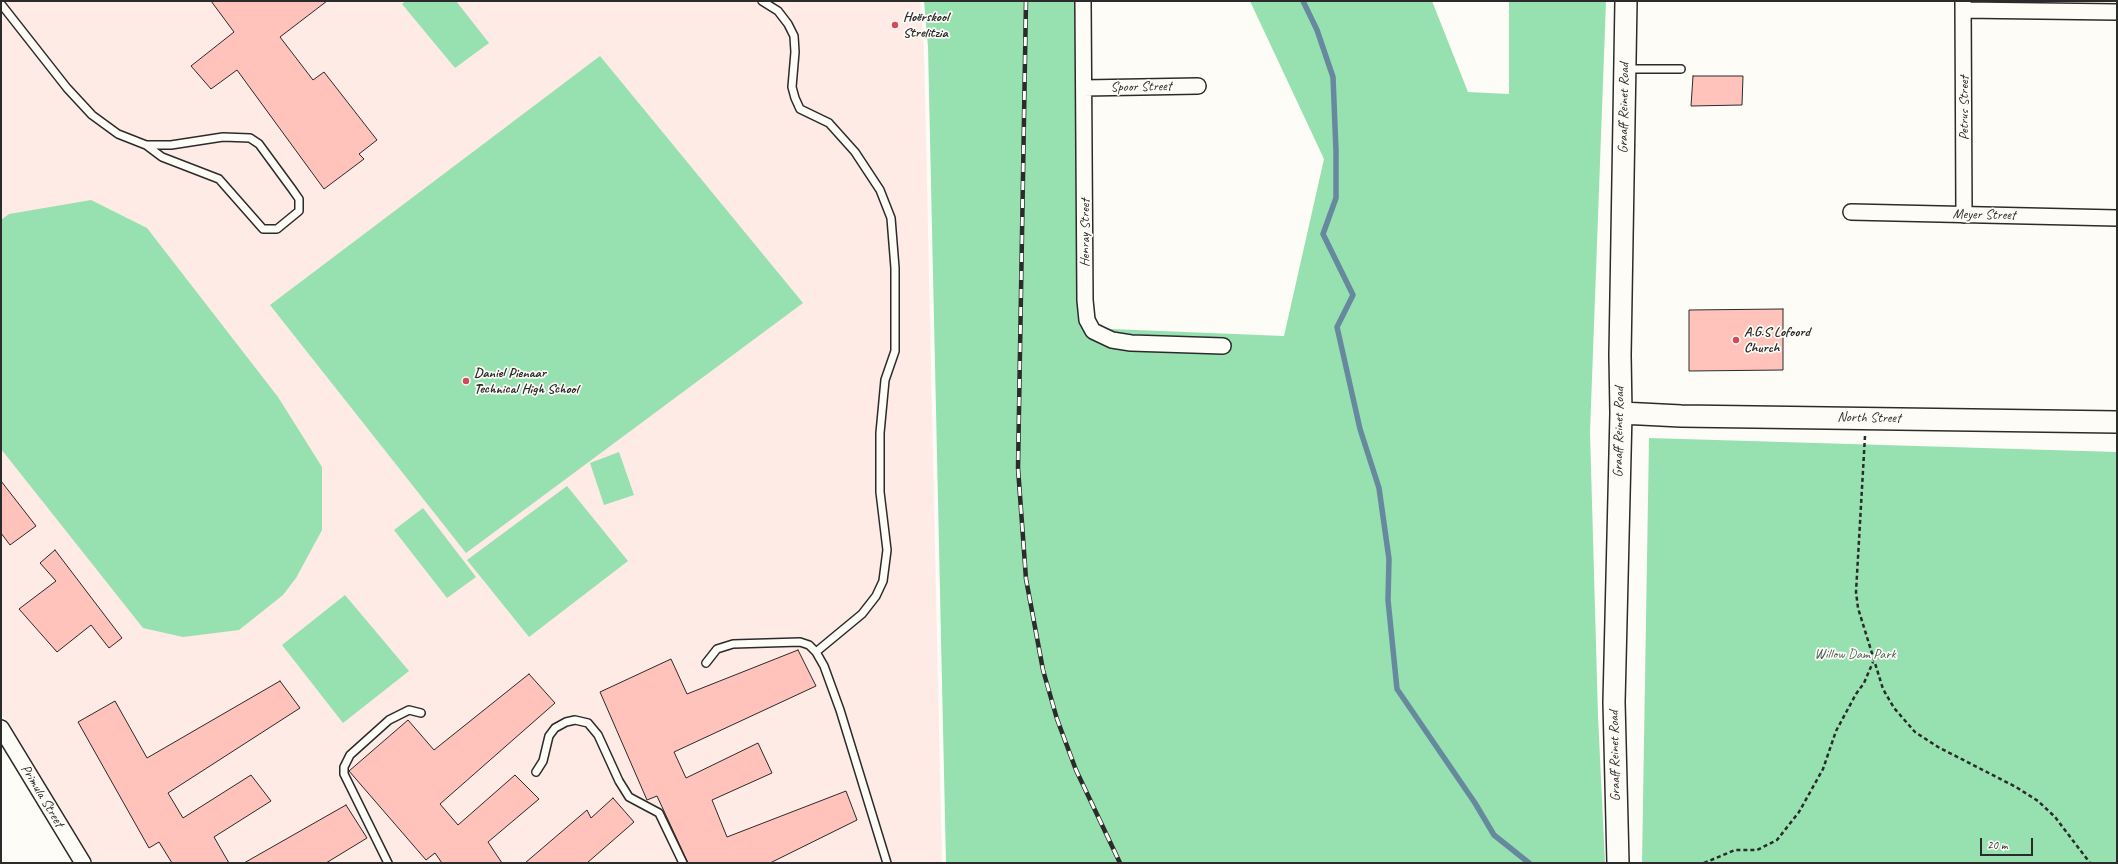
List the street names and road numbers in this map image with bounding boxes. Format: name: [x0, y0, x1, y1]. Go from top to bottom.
street label: Graaff Reinet Road: [1615, 62, 1633, 154]
street label: Petrus Street: [1956, 76, 1972, 140]
street label: Spoor Street: [1110, 78, 1172, 96]
street label: Henray Street: [1077, 199, 1093, 267]
street label: Meyer Street: [1952, 206, 2016, 224]
street label: Graaff Reinet Road: [1610, 386, 1628, 478]
street label: North Street: [1837, 409, 1901, 427]
street label: Graaff Reinet Road: [1606, 710, 1624, 802]
street label: Primula Street: [17, 762, 67, 830]

